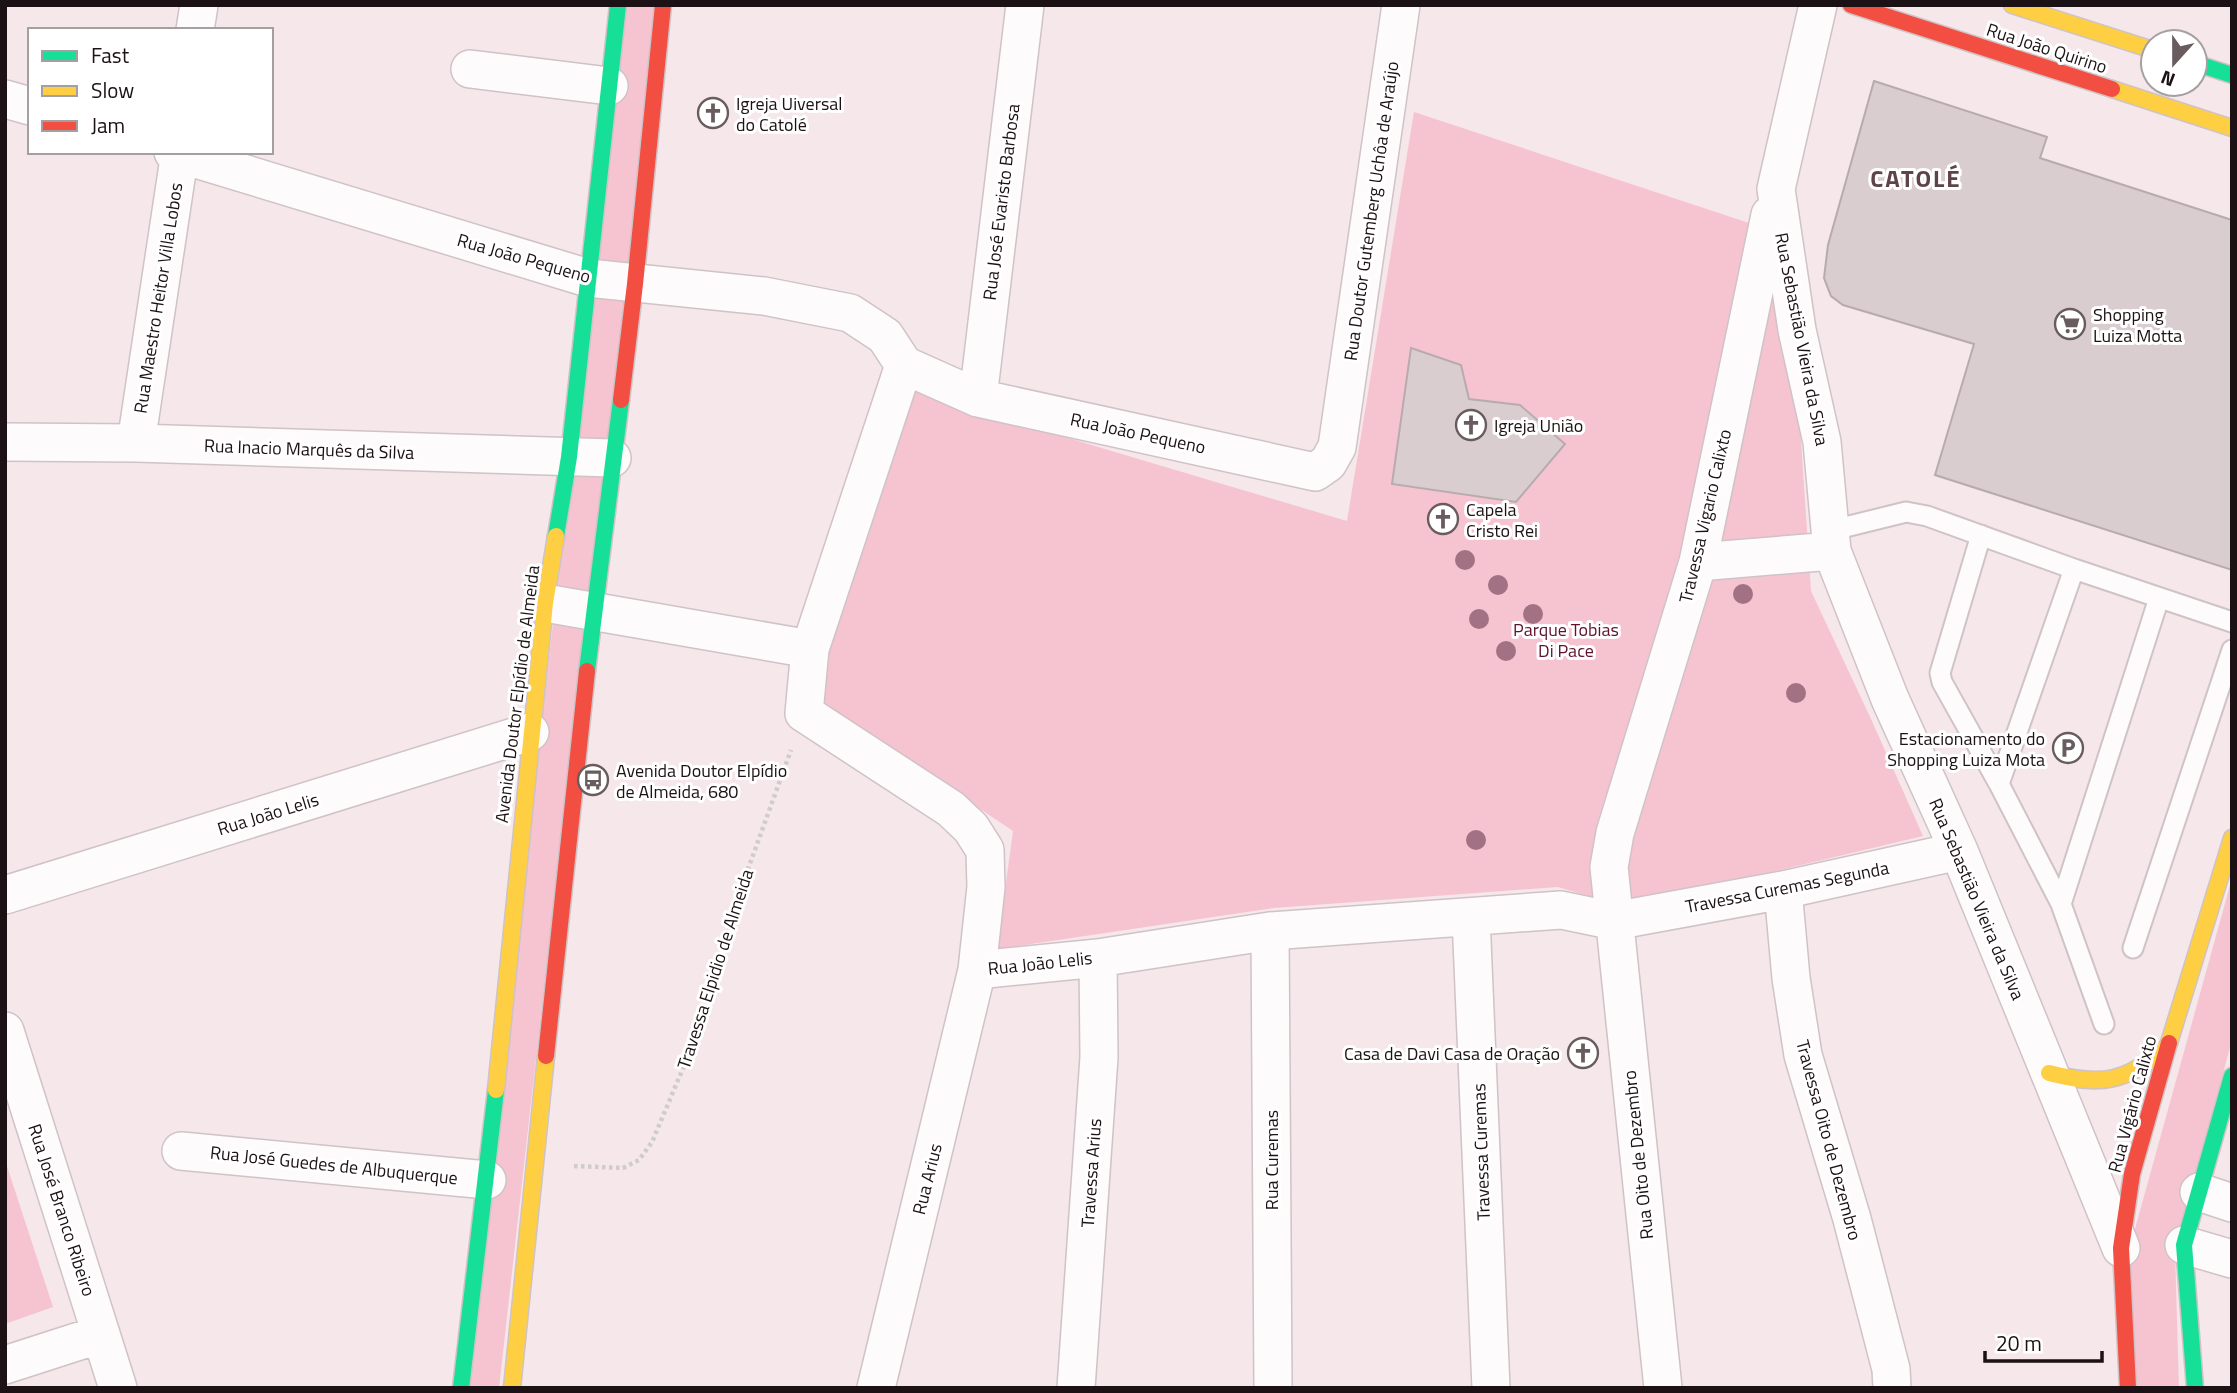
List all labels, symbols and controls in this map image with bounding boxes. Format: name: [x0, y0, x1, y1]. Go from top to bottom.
street label: Rua João Quirino: [1983, 16, 2111, 80]
legend: [28, 28, 273, 154]
north arrow: [2139, 28, 2209, 98]
text: Fast: [91, 39, 130, 71]
street label: Rua Doutor Gutemberg Uchôa de Araújo: [1337, 59, 1405, 363]
text: N: [2156, 63, 2179, 95]
text: Slow: [91, 74, 134, 106]
place label: Igreja Uiversal do Catolé: [736, 90, 842, 138]
church icon: Igreja Uiversal do Catolé: [696, 96, 730, 130]
street label: Rua José Evaristo Barbosa: [976, 102, 1026, 302]
text: Jam: [91, 109, 125, 141]
district label: CATOLÉ: [1870, 160, 1962, 196]
street label: Rua Maestro Heitor Villa Lobos: [126, 181, 190, 415]
street label: Rua João Pequeno: [454, 226, 594, 290]
street label: Rua Sebastião Vieira da Silva: [1768, 230, 1836, 448]
place label: Shopping Luiza Motta: [2093, 301, 2182, 349]
supermarket icon: Shopping Luiza Motta: [2053, 307, 2087, 341]
street label: Rua João Pequeno: [1068, 405, 1208, 461]
church icon: Igreja União: [1454, 408, 1488, 442]
place label: Igreja União: [1494, 412, 1583, 439]
street label: Travessa Vigario Calixto: [1672, 426, 1738, 606]
street label: Rua Inacio Marquês da Silva: [203, 432, 415, 466]
place label: Capela Cristo Rei: [1466, 496, 1538, 544]
church icon: Capela Cristo Rei: [1426, 502, 1460, 536]
street label: Avenida Doutor Elpídio de Almeida: [488, 564, 546, 824]
park label: Parque Tobias Di Pace: [1513, 616, 1619, 664]
place label: Estacionamento do Shopping Luiza Mota: [1887, 725, 2045, 773]
parking icon: Estacionamento do Shopping Luiza Mota: [2051, 731, 2085, 765]
place label: Avenida Doutor Elpídio de Almeida, 680: [616, 757, 787, 805]
bus stop icon: Avenida Doutor Elpídio de Almeida, 680: [576, 763, 610, 797]
street label: Rua João Lelis: [214, 786, 322, 842]
street label: Rua Sebastião Vieira da Silva: [1922, 794, 2032, 1004]
street label: Travessa Curemas Segunda: [1683, 854, 1891, 920]
street label: Travessa Elpidio de Almeida: [670, 865, 760, 1073]
street label: Rua João Lelis: [986, 944, 1094, 982]
street label: Rua Vigário Calixto: [2101, 1033, 2163, 1175]
church icon: Casa de Davi Casa de Oração: [1566, 1036, 1600, 1070]
street label: Travessa Oito de Dezembro: [1789, 1037, 1869, 1243]
place label: Casa de Davi Casa de Oração: [1344, 1040, 1560, 1067]
street label: Rua Oito de Dezembro: [1616, 1069, 1660, 1241]
street label: Travessa Curemas: [1465, 1083, 1497, 1221]
street label: Rua Curemas: [1258, 1110, 1285, 1210]
street label: Travessa Arius: [1074, 1118, 1108, 1228]
street label: Rua José Branco Ribeiro: [21, 1120, 103, 1300]
street label: Rua José Guedes de Albuquerque: [209, 1139, 459, 1191]
street label: Rua Arius: [905, 1141, 949, 1217]
scale bar: [1985, 1320, 2102, 1364]
text: 20 m: [1996, 1327, 2042, 1359]

